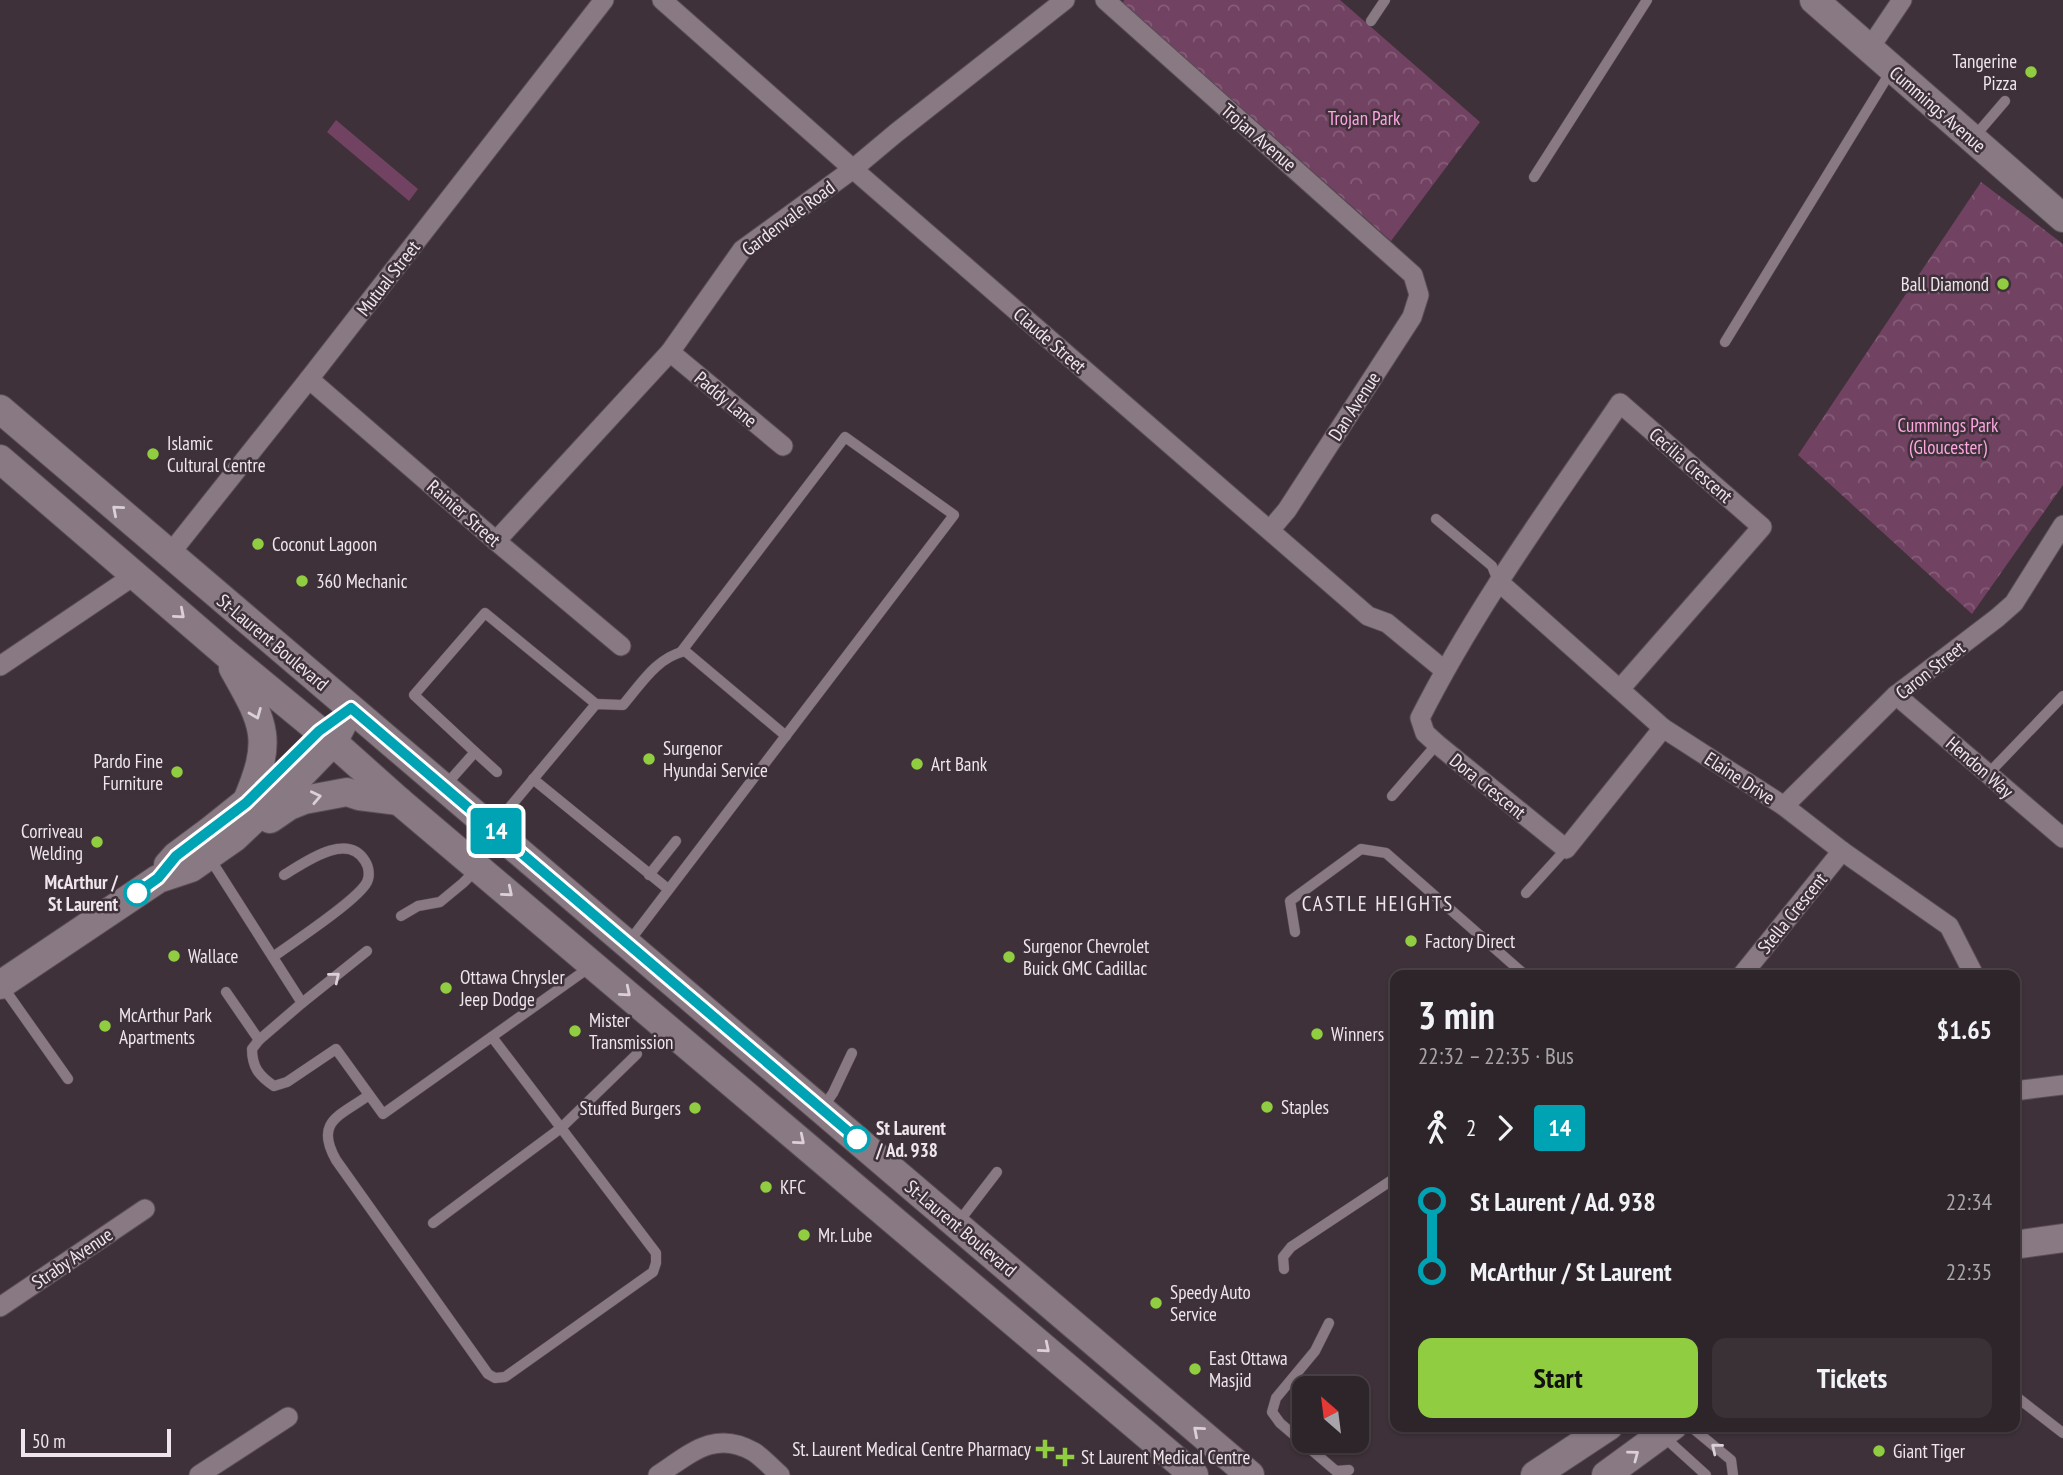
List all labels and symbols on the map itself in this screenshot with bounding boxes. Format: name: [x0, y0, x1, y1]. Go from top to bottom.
place label: Tangerine Pizza: [1953, 49, 2017, 95]
street label: Cummings Avenue: [1885, 61, 1991, 158]
marker: Tangerine Pizza: [2023, 64, 2039, 80]
street label: Trojan Avenue: [1216, 98, 1302, 176]
park label: Trojan Park: [1328, 106, 1401, 130]
street label: Gardenvale Road: [737, 175, 839, 261]
street label: Mutual Street: [351, 235, 425, 321]
place label: Ball Diamond: [1901, 272, 1989, 296]
marker: Ball Diamond: [1995, 276, 2011, 292]
street label: Claude Street: [1009, 302, 1092, 379]
street label: Paddy Lane: [690, 366, 762, 432]
street label: Dan Avenue: [1323, 367, 1385, 445]
park label: Cummings Park (Gloucester): [1898, 413, 1999, 459]
street label: Cecilia Crescent: [1644, 422, 1738, 508]
place label: Islamic Cultural Centre: [167, 431, 266, 477]
marker: Islamic Cultural Centre: [145, 446, 161, 462]
street label: Rainier Street: [422, 475, 506, 552]
one-way arrow: [112, 506, 125, 518]
place label: Coconut Lagoon: [272, 532, 377, 556]
marker: Coconut Lagoon: [250, 536, 266, 552]
place label: 360 Mechanic: [316, 569, 408, 593]
marker: 360 Mechanic: [294, 573, 310, 589]
street label: St-Laurent Boulevard: [212, 588, 334, 696]
one-way arrow: [172, 606, 185, 618]
street label: Caron Street: [1891, 635, 1970, 704]
one-way arrow: [248, 707, 262, 719]
street label: Hendon Way: [1941, 731, 2019, 803]
place label: Surgenor Hyundai Service: [663, 736, 768, 782]
street label: Elaine Drive: [1700, 746, 1780, 810]
street label: Dora Crescent: [1445, 748, 1531, 824]
place label: Pardo Fine Furniture: [94, 749, 163, 795]
marker: Surgenor Hyundai Service: [641, 751, 657, 767]
place label: Art Bank: [931, 752, 988, 776]
marker: Art Bank: [909, 756, 925, 772]
marker: Pardo Fine Furniture: [169, 764, 185, 780]
one-way arrow: [310, 791, 322, 806]
line badge: 14: [464, 808, 528, 854]
place label: Corriveau Welding: [21, 819, 83, 865]
marker: Corriveau Welding: [89, 834, 105, 850]
street label: Stella Crescent: [1752, 867, 1832, 958]
place label: McArthur / St Laurent: [45, 870, 118, 916]
marker: McArthur / St Laurent: [124, 880, 150, 906]
one-way arrow: [499, 884, 512, 896]
district label: CASTLE HEIGHTS: [1302, 890, 1454, 917]
place label: Factory Direct: [1425, 929, 1516, 953]
marker: Factory Direct: [1403, 933, 1419, 949]
place label: Surgenor Chevrolet Buick GMC Cadillac: [1023, 934, 1150, 980]
place label: Wallace: [188, 944, 239, 968]
marker: Wallace: [166, 948, 182, 964]
marker: Surgenor Chevrolet Buick GMC Cadillac: [1001, 949, 1017, 965]
place label: Ottawa Chrysler Jeep Dodge: [459, 965, 565, 1011]
one-way arrow: [326, 973, 339, 985]
marker: Ottawa Chrysler Jeep Dodge: [438, 980, 454, 996]
one-way arrow: [619, 984, 631, 997]
place label: McArthur Park Apartments: [119, 1003, 212, 1049]
place label: Mister Transmission: [589, 1008, 673, 1054]
marker: McArthur Park Apartments: [97, 1018, 113, 1034]
place label: Winners: [1331, 1022, 1384, 1046]
marker: Mister Transmission: [567, 1023, 583, 1039]
marker: Winners: [1309, 1026, 1325, 1042]
place label: Staples: [1281, 1095, 1329, 1119]
place label: Stuffed Burgers: [580, 1096, 681, 1120]
marker: Staples: [1259, 1099, 1275, 1115]
marker: Stuffed Burgers: [687, 1100, 703, 1116]
place label: St Laurent / Ad. 938: [875, 1116, 946, 1162]
marker: St Laurent / Ad. 938: [844, 1126, 870, 1152]
one-way arrow: [791, 1132, 804, 1144]
street label: St-Laurent Boulevard: [900, 1174, 1022, 1282]
place label: KFC: [780, 1175, 806, 1199]
marker: KFC: [758, 1179, 774, 1195]
street label: Straby Avenue: [27, 1222, 117, 1294]
place label: Mr. Lube: [818, 1223, 873, 1247]
marker: Mr. Lube: [796, 1227, 812, 1243]
place label: Speedy Auto Service: [1170, 1280, 1251, 1326]
marker: Speedy Auto Service: [1148, 1295, 1164, 1311]
one-way arrow: [1037, 1340, 1050, 1352]
place label: East Ottawa Masjid: [1209, 1346, 1288, 1392]
marker: East Ottawa Masjid: [1187, 1361, 1203, 1377]
north arrow: [1292, 1376, 1368, 1452]
scale bar: [21, 1426, 172, 1458]
one-way arrow: [1194, 1427, 1207, 1439]
place label: St. Laurent Medical Centre Pharmacy: [792, 1437, 1032, 1461]
place label: Giant Tiger: [1893, 1439, 1966, 1463]
marker: St. Laurent Medical Centre Pharmacy: [1037, 1441, 1053, 1457]
marker: Giant Tiger: [1871, 1443, 1887, 1459]
one-way arrow: [1712, 1444, 1725, 1456]
place label: St Laurent Medical Centre: [1081, 1445, 1250, 1469]
marker: St Laurent Medical Centre: [1055, 1447, 1075, 1467]
one-way arrow: [1627, 1451, 1639, 1463]

